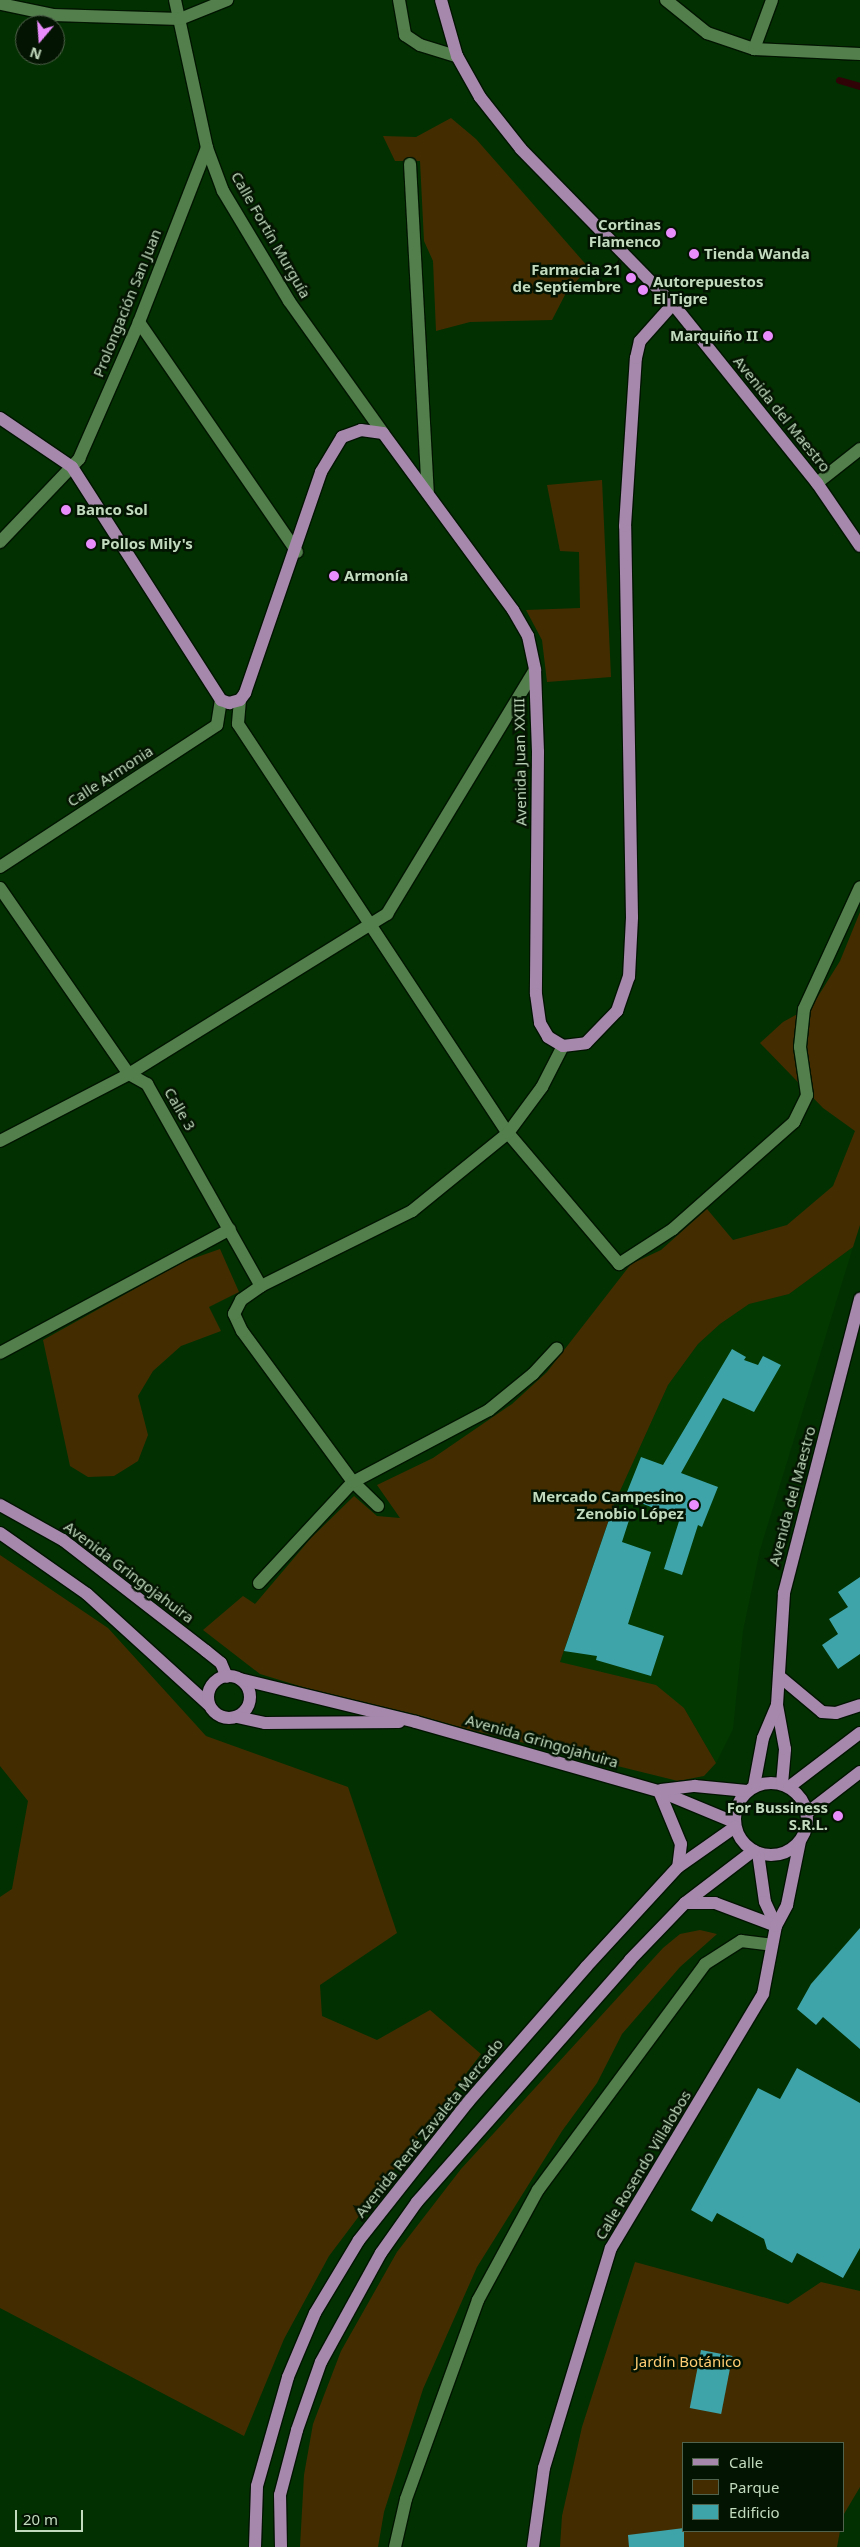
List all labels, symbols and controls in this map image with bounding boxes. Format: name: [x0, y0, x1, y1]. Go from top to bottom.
north arrow: [15, 15, 65, 65]
text: N: [27, 43, 44, 65]
street label: Calle Fortín Murguía: [227, 168, 315, 302]
place label: Cortinas Flamenco: [589, 215, 661, 250]
street label: Prolongación San Juan: [89, 226, 165, 380]
marker: Cortinas Flamenco: [665, 227, 677, 239]
place label: Tienda Wanda: [704, 245, 810, 263]
marker: Tienda Wanda: [688, 248, 700, 260]
place label: Farmacia 21 de Septiembre: [513, 260, 621, 295]
marker: Farmacia 21 de Septiembre: [625, 272, 637, 284]
place label: Autorepuestos El Tigre: [653, 272, 764, 307]
marker: Autorepuestos El Tigre: [637, 284, 649, 296]
place label: Marquiño II: [670, 327, 758, 345]
marker: Marquiño II: [762, 330, 774, 342]
street label: Avenida del Maestro: [730, 352, 834, 476]
place label: Banco Sol: [76, 501, 148, 519]
marker: Banco Sol: [60, 504, 72, 516]
place label: Pollos Mily's: [101, 535, 193, 553]
marker: Pollos Mily's: [85, 538, 97, 550]
place label: Armonía: [344, 567, 408, 585]
marker: Armonía: [328, 570, 340, 582]
street label: Avenida Juan XXIII: [510, 698, 530, 826]
street label: Calle Armonia: [64, 742, 156, 810]
street label: Calle 3: [161, 1084, 199, 1134]
street label: Avenida del Maestro: [765, 1424, 819, 1568]
place label: Mercado Campesino Zenobio López: [532, 1487, 684, 1522]
marker: Mercado Campesino Zenobio López: [688, 1499, 700, 1511]
street label: Avenida Gringojahuira: [61, 1517, 197, 1627]
street label: Avenida Gringojahuira: [464, 1711, 620, 1771]
place label: For Bussiness S.R.L.: [727, 1798, 828, 1833]
marker: For Bussiness S.R.L.: [832, 1810, 844, 1822]
street label: Avenida René Zavaleta Mercado: [351, 2035, 507, 2221]
street label: Calle Rosendo Villalobos: [591, 2087, 695, 2243]
park label: Jardín Botánico: [635, 2353, 741, 2371]
legend: [682, 2442, 845, 2532]
text: Calle: [729, 2452, 763, 2472]
text: Parque: [729, 2477, 779, 2497]
scale bar: [18, 2500, 85, 2532]
text: Edificio: [729, 2502, 780, 2522]
text: 20 m: [23, 2509, 58, 2529]

